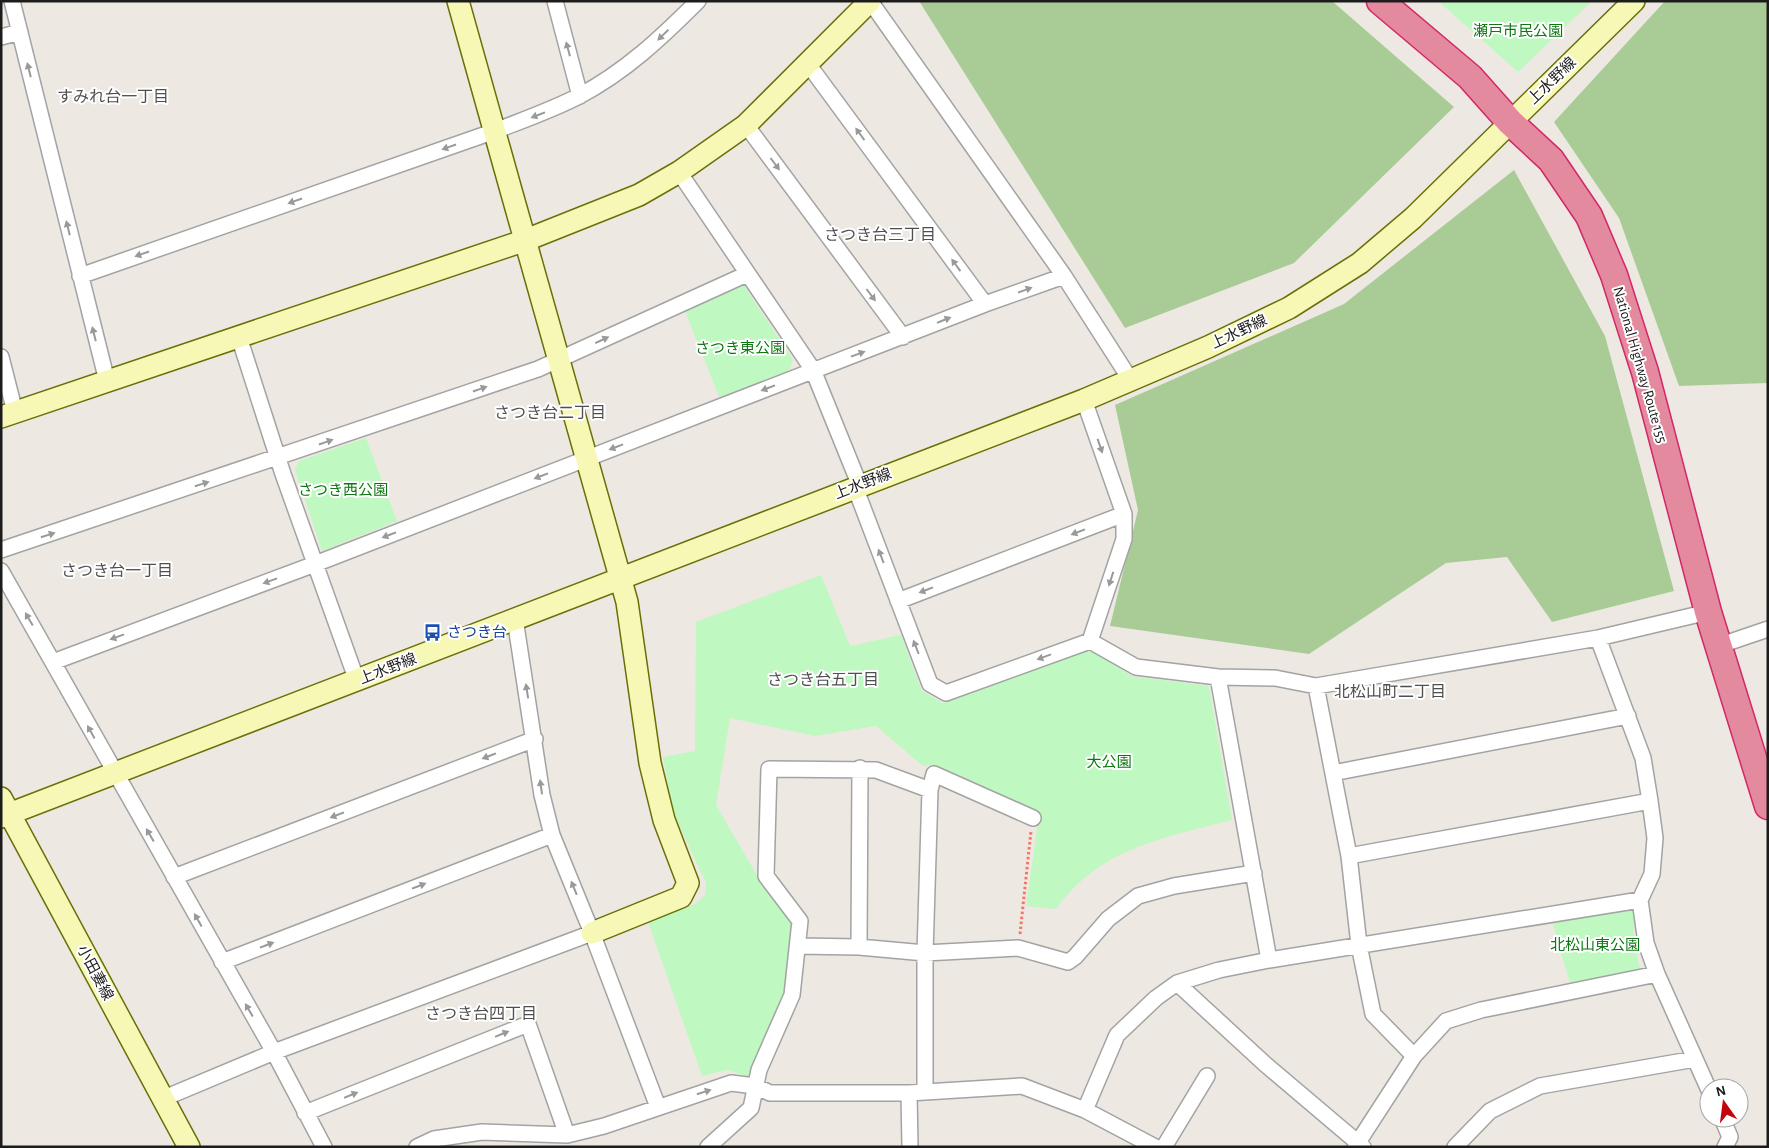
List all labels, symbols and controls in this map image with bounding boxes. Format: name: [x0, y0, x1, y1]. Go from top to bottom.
park label: 瀬戸市民公園: [1473, 23, 1563, 39]
one-way arrow: [658, 29, 670, 41]
one-way arrow: [564, 41, 572, 56]
street label: 上水野線: [1525, 54, 1579, 107]
one-way arrow: [25, 63, 33, 78]
district label: すみれ台一丁目: [57, 88, 169, 105]
one-way arrow: [530, 111, 545, 119]
one-way arrow: [854, 128, 865, 141]
one-way arrow: [441, 144, 456, 152]
one-way arrow: [769, 157, 780, 170]
one-way arrow: [288, 198, 303, 205]
one-way arrow: [64, 221, 72, 236]
district label: さつき台三丁目: [824, 226, 936, 243]
one-way arrow: [134, 251, 149, 258]
one-way arrow: [951, 258, 961, 272]
street label: National Highway Route 155: [1610, 285, 1670, 445]
one-way arrow: [1017, 286, 1032, 293]
one-way arrow: [866, 288, 876, 302]
street label: 上水野線: [1208, 312, 1269, 351]
one-way arrow: [937, 316, 951, 324]
one-way arrow: [90, 326, 98, 341]
one-way arrow: [595, 336, 609, 344]
park label: さつき東公園: [695, 340, 785, 356]
one-way arrow: [851, 350, 866, 358]
one-way arrow: [760, 384, 775, 392]
one-way arrow: [472, 385, 487, 392]
district label: さつき台二丁目: [494, 404, 606, 421]
one-way arrow: [319, 438, 334, 446]
one-way arrow: [1097, 438, 1104, 453]
one-way arrow: [609, 443, 623, 451]
street label: 上水野線: [832, 465, 894, 502]
one-way arrow: [533, 473, 548, 480]
one-way arrow: [194, 479, 209, 487]
park label: さつき西公園: [298, 482, 388, 498]
one-way arrow: [1070, 528, 1085, 536]
one-way arrow: [40, 531, 55, 538]
one-way arrow: [381, 531, 396, 539]
one-way arrow: [876, 548, 884, 563]
district label: さつき台一丁目: [61, 562, 173, 579]
one-way arrow: [1106, 571, 1114, 586]
one-way arrow: [262, 578, 277, 585]
one-way arrow: [919, 587, 934, 594]
one-way arrow: [24, 613, 33, 626]
bus stop icon: さつき台: [423, 622, 443, 642]
place label: さつき台: [447, 624, 507, 640]
one-way arrow: [110, 634, 125, 642]
one-way arrow: [912, 639, 920, 654]
street label: 上水野線: [357, 650, 419, 687]
one-way arrow: [1037, 654, 1052, 661]
district label: さつき台五丁目: [767, 671, 879, 688]
one-way arrow: [522, 682, 530, 698]
district label: 北松山町二丁目: [1334, 683, 1446, 700]
one-way arrow: [87, 725, 96, 739]
one-way arrow: [481, 752, 496, 760]
park label: 大公園: [1086, 754, 1132, 770]
one-way arrow: [537, 779, 545, 795]
one-way arrow: [330, 811, 345, 819]
one-way arrow: [145, 828, 154, 842]
one-way arrow: [569, 881, 577, 895]
one-way arrow: [411, 882, 426, 889]
one-way arrow: [194, 913, 202, 927]
park label: 北松山東公園: [1550, 936, 1640, 953]
one-way arrow: [260, 941, 275, 949]
street label: 小田妻線: [74, 943, 117, 1003]
one-way arrow: [245, 1003, 254, 1017]
district label: さつき台四丁目: [425, 1005, 537, 1022]
one-way arrow: [494, 1030, 509, 1038]
north arrow: [1699, 1078, 1749, 1128]
text: N: [1715, 1083, 1728, 1099]
one-way arrow: [697, 1088, 712, 1096]
one-way arrow: [344, 1091, 359, 1099]

